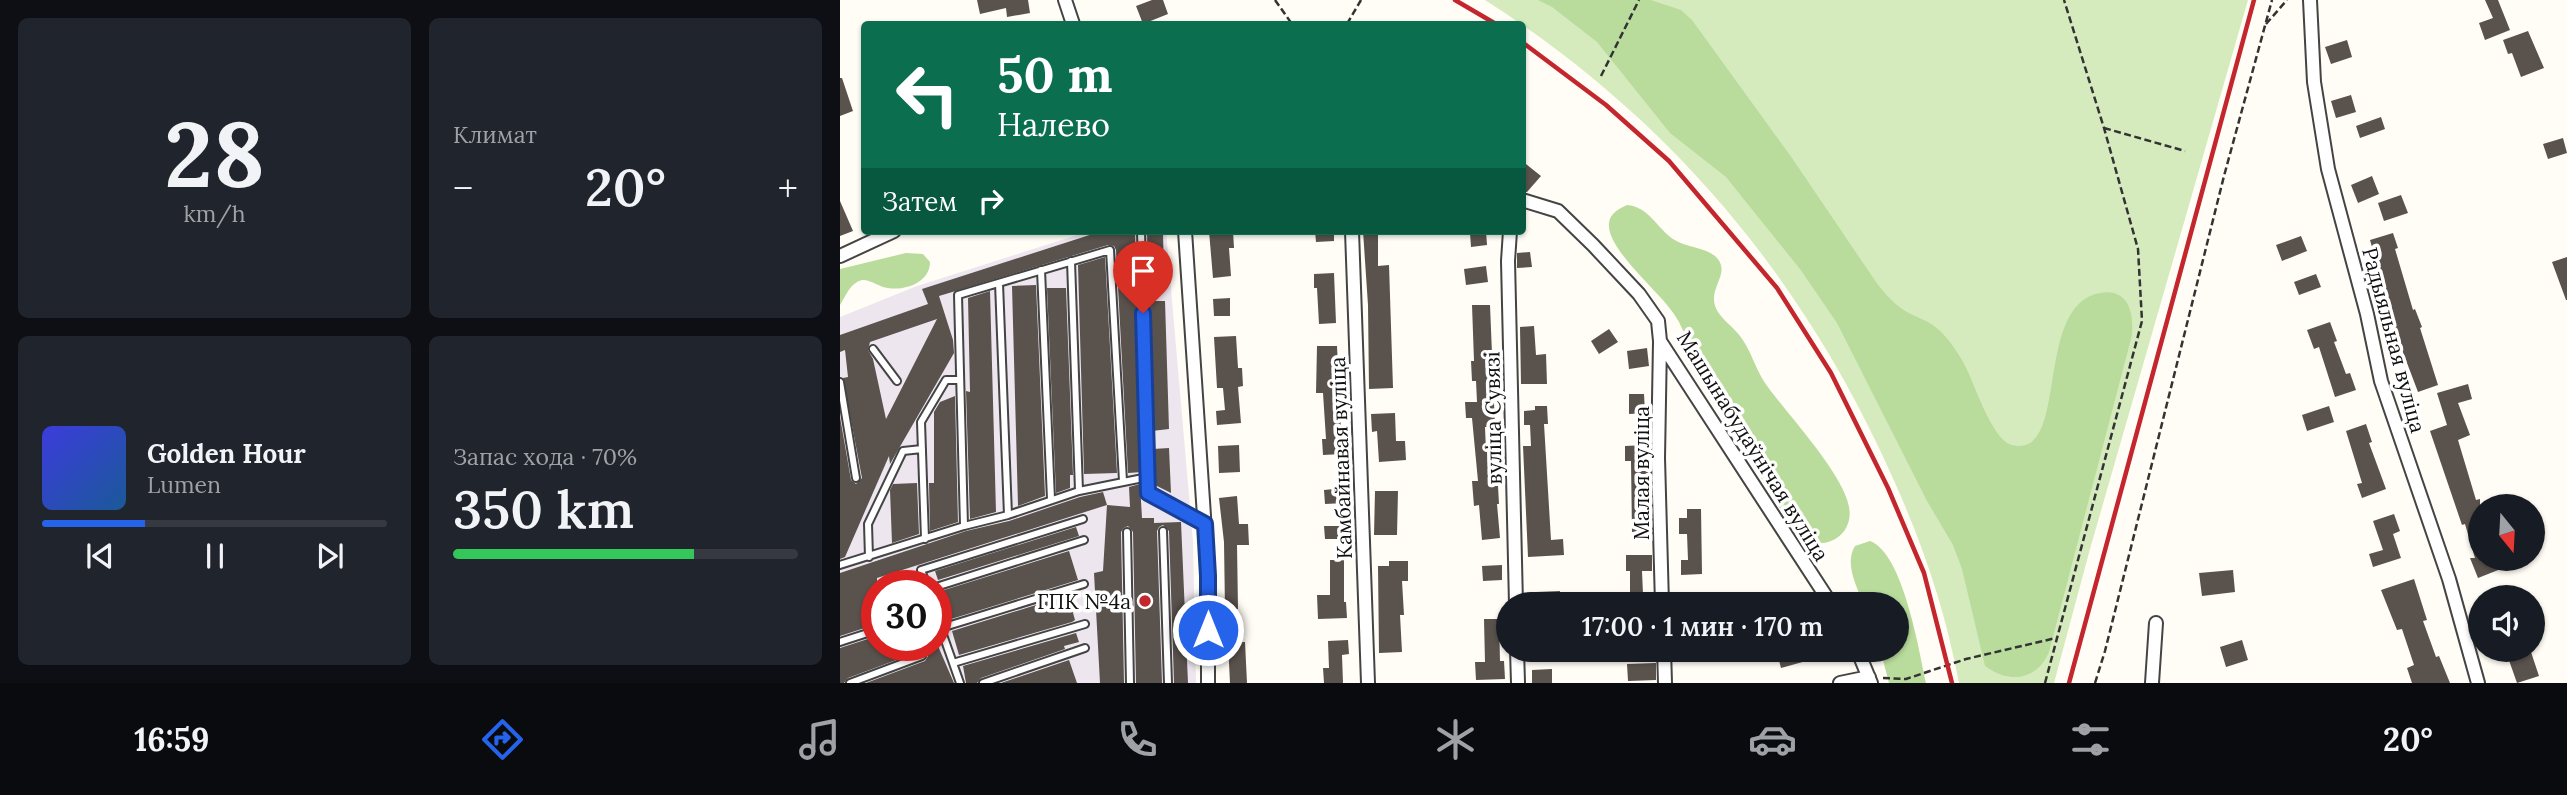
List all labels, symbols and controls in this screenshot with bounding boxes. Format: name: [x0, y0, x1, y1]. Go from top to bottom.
text: 50 m: [997, 43, 1113, 105]
icon: left: [882, 49, 973, 140]
text: 28: [164, 95, 265, 212]
text: Налево: [997, 104, 1110, 145]
text: Климат: [453, 120, 537, 149]
text: 20°: [585, 154, 666, 220]
text: −: [453, 164, 473, 212]
text: +: [778, 164, 798, 212]
icon: right: [972, 182, 1010, 220]
text: Затем: [882, 185, 958, 218]
text: km/h: [183, 199, 246, 228]
pin: [1113, 241, 1173, 313]
street label: Радыяльная вуліца: [2356, 244, 2432, 436]
icon: arrive: [1124, 252, 1162, 290]
street label: Машынабудаўнічая вуліца: [1671, 326, 1835, 566]
street label: вуліца Сувязі: [1478, 351, 1508, 485]
street label: Камбайнавая вуліца: [1324, 356, 1358, 560]
street label: Малая вуліца: [1628, 406, 1655, 540]
text: Golden Hour: [147, 437, 306, 470]
text: Запас хода · 70%: [453, 442, 637, 471]
text: Lumen: [147, 470, 221, 499]
text: 350 km: [453, 476, 634, 542]
north arrow: [2468, 494, 2544, 570]
map controls: [2468, 494, 2545, 662]
icon: previous: [81, 537, 119, 575]
icon: pause: [196, 537, 234, 575]
icon: next: [311, 537, 349, 575]
speed limit sign: 30: [861, 570, 952, 661]
button: sound: [2468, 585, 2545, 662]
place label: ГПК №4а: [1037, 588, 1131, 615]
marker: ГПК №4а: [1137, 593, 1153, 609]
position arrow: [1171, 593, 1245, 667]
text: 17:00 · 1 мин · 170 m: [1582, 610, 1823, 643]
icon: directions: [478, 715, 527, 764]
icon: music: [795, 715, 844, 764]
icon: phone: [1113, 715, 1162, 764]
icon: climate: [1431, 715, 1480, 764]
icon: car: [1748, 715, 1797, 764]
icon: filters: [2066, 715, 2115, 764]
text: 16:59: [134, 719, 209, 760]
text: 20°: [2383, 719, 2433, 760]

